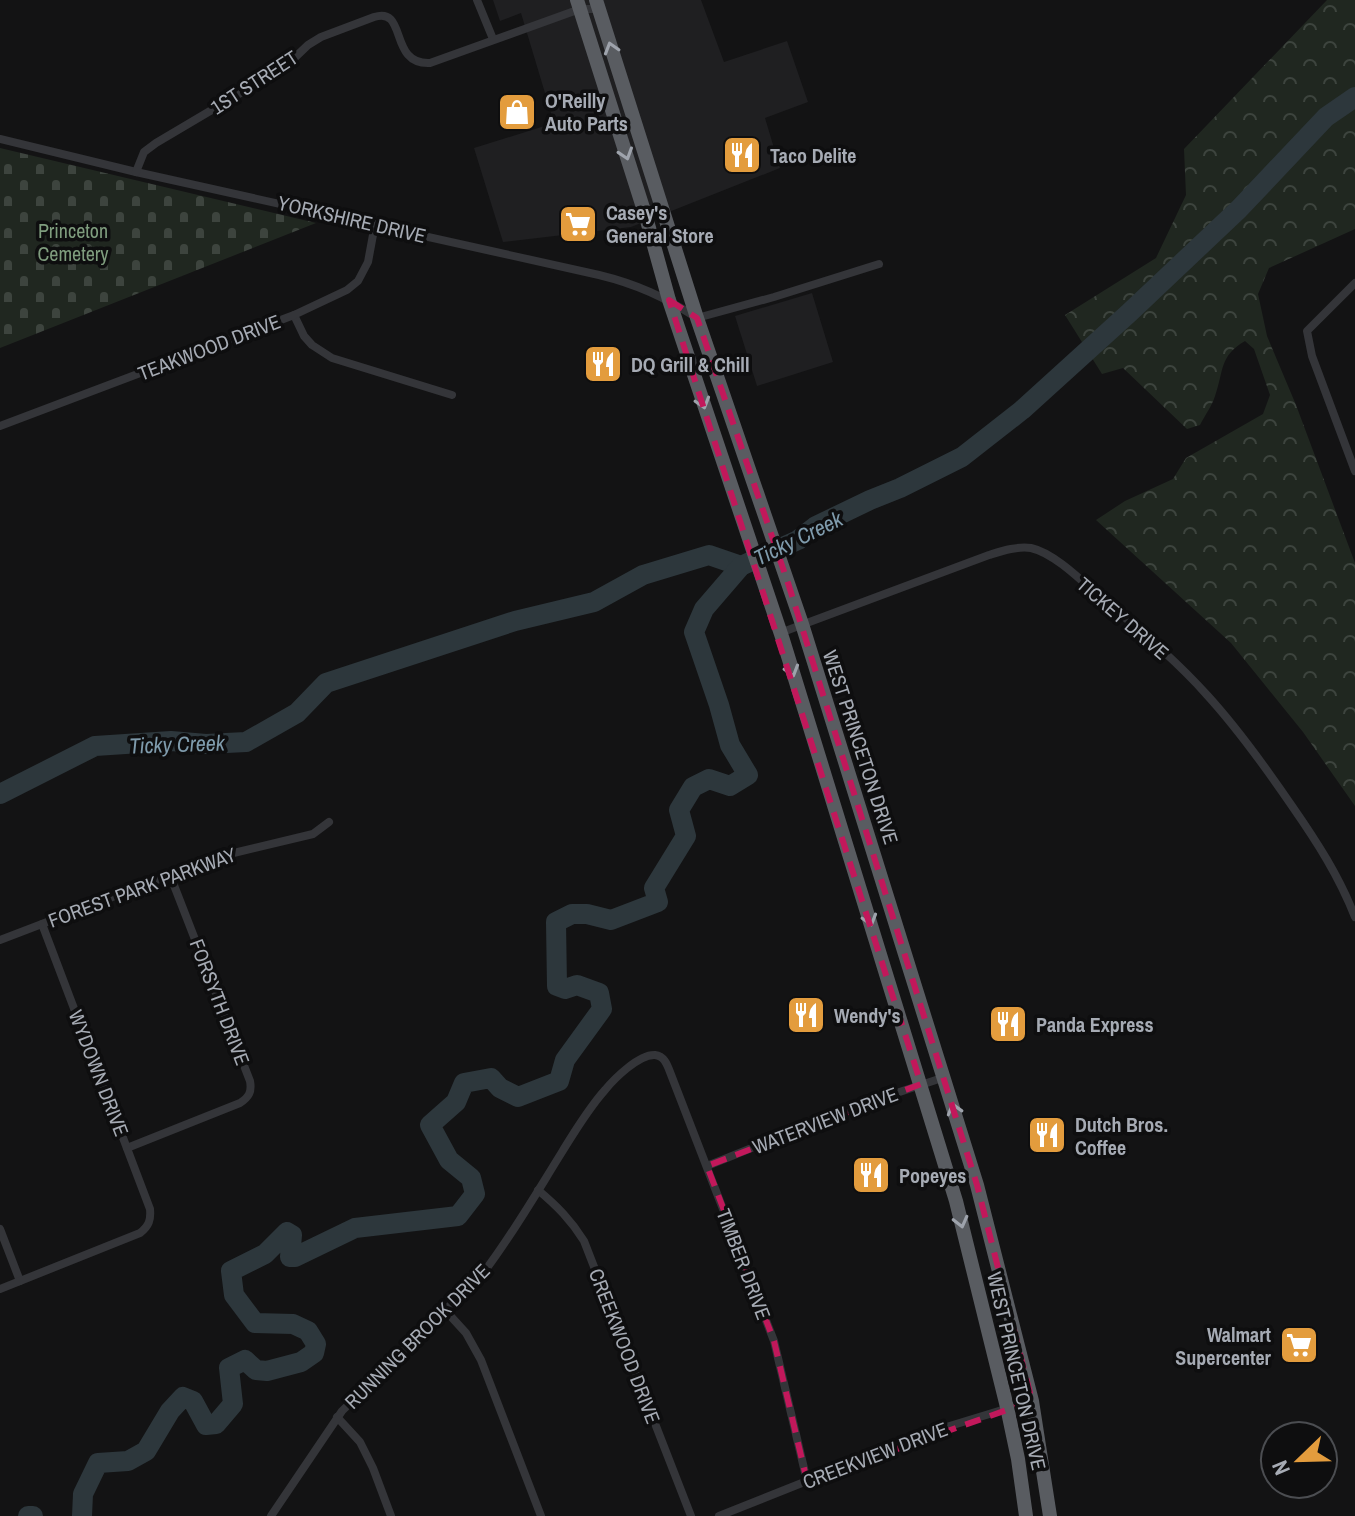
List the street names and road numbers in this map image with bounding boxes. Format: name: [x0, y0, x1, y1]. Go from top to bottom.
street label: 1ST STREET: [205, 44, 303, 120]
street label: YORKSHIRE DRIVE: [275, 189, 429, 249]
street label: TEAKWOOD DRIVE: [134, 307, 284, 387]
street label: TICKEY DRIVE: [1071, 571, 1175, 665]
street label: WEST PRINCETON DRIVE: [817, 646, 905, 848]
street label: FOREST PARK PARKWAY: [44, 840, 240, 934]
street label: FORSYTH DRIVE: [184, 935, 256, 1069]
street label: WYDOWN DRIVE: [63, 1006, 135, 1140]
street label: WATERVIEW DRIVE: [748, 1080, 902, 1160]
street label: TIMBER DRIVE: [710, 1205, 778, 1323]
street label: RUNNING BROOK DRIVE: [339, 1258, 495, 1414]
street label: CREEKWOOD DRIVE: [583, 1265, 667, 1427]
street label: WEST PRINCETON DRIVE: [981, 1269, 1053, 1473]
street label: CREEKVIEW DRIVE: [799, 1415, 951, 1495]

